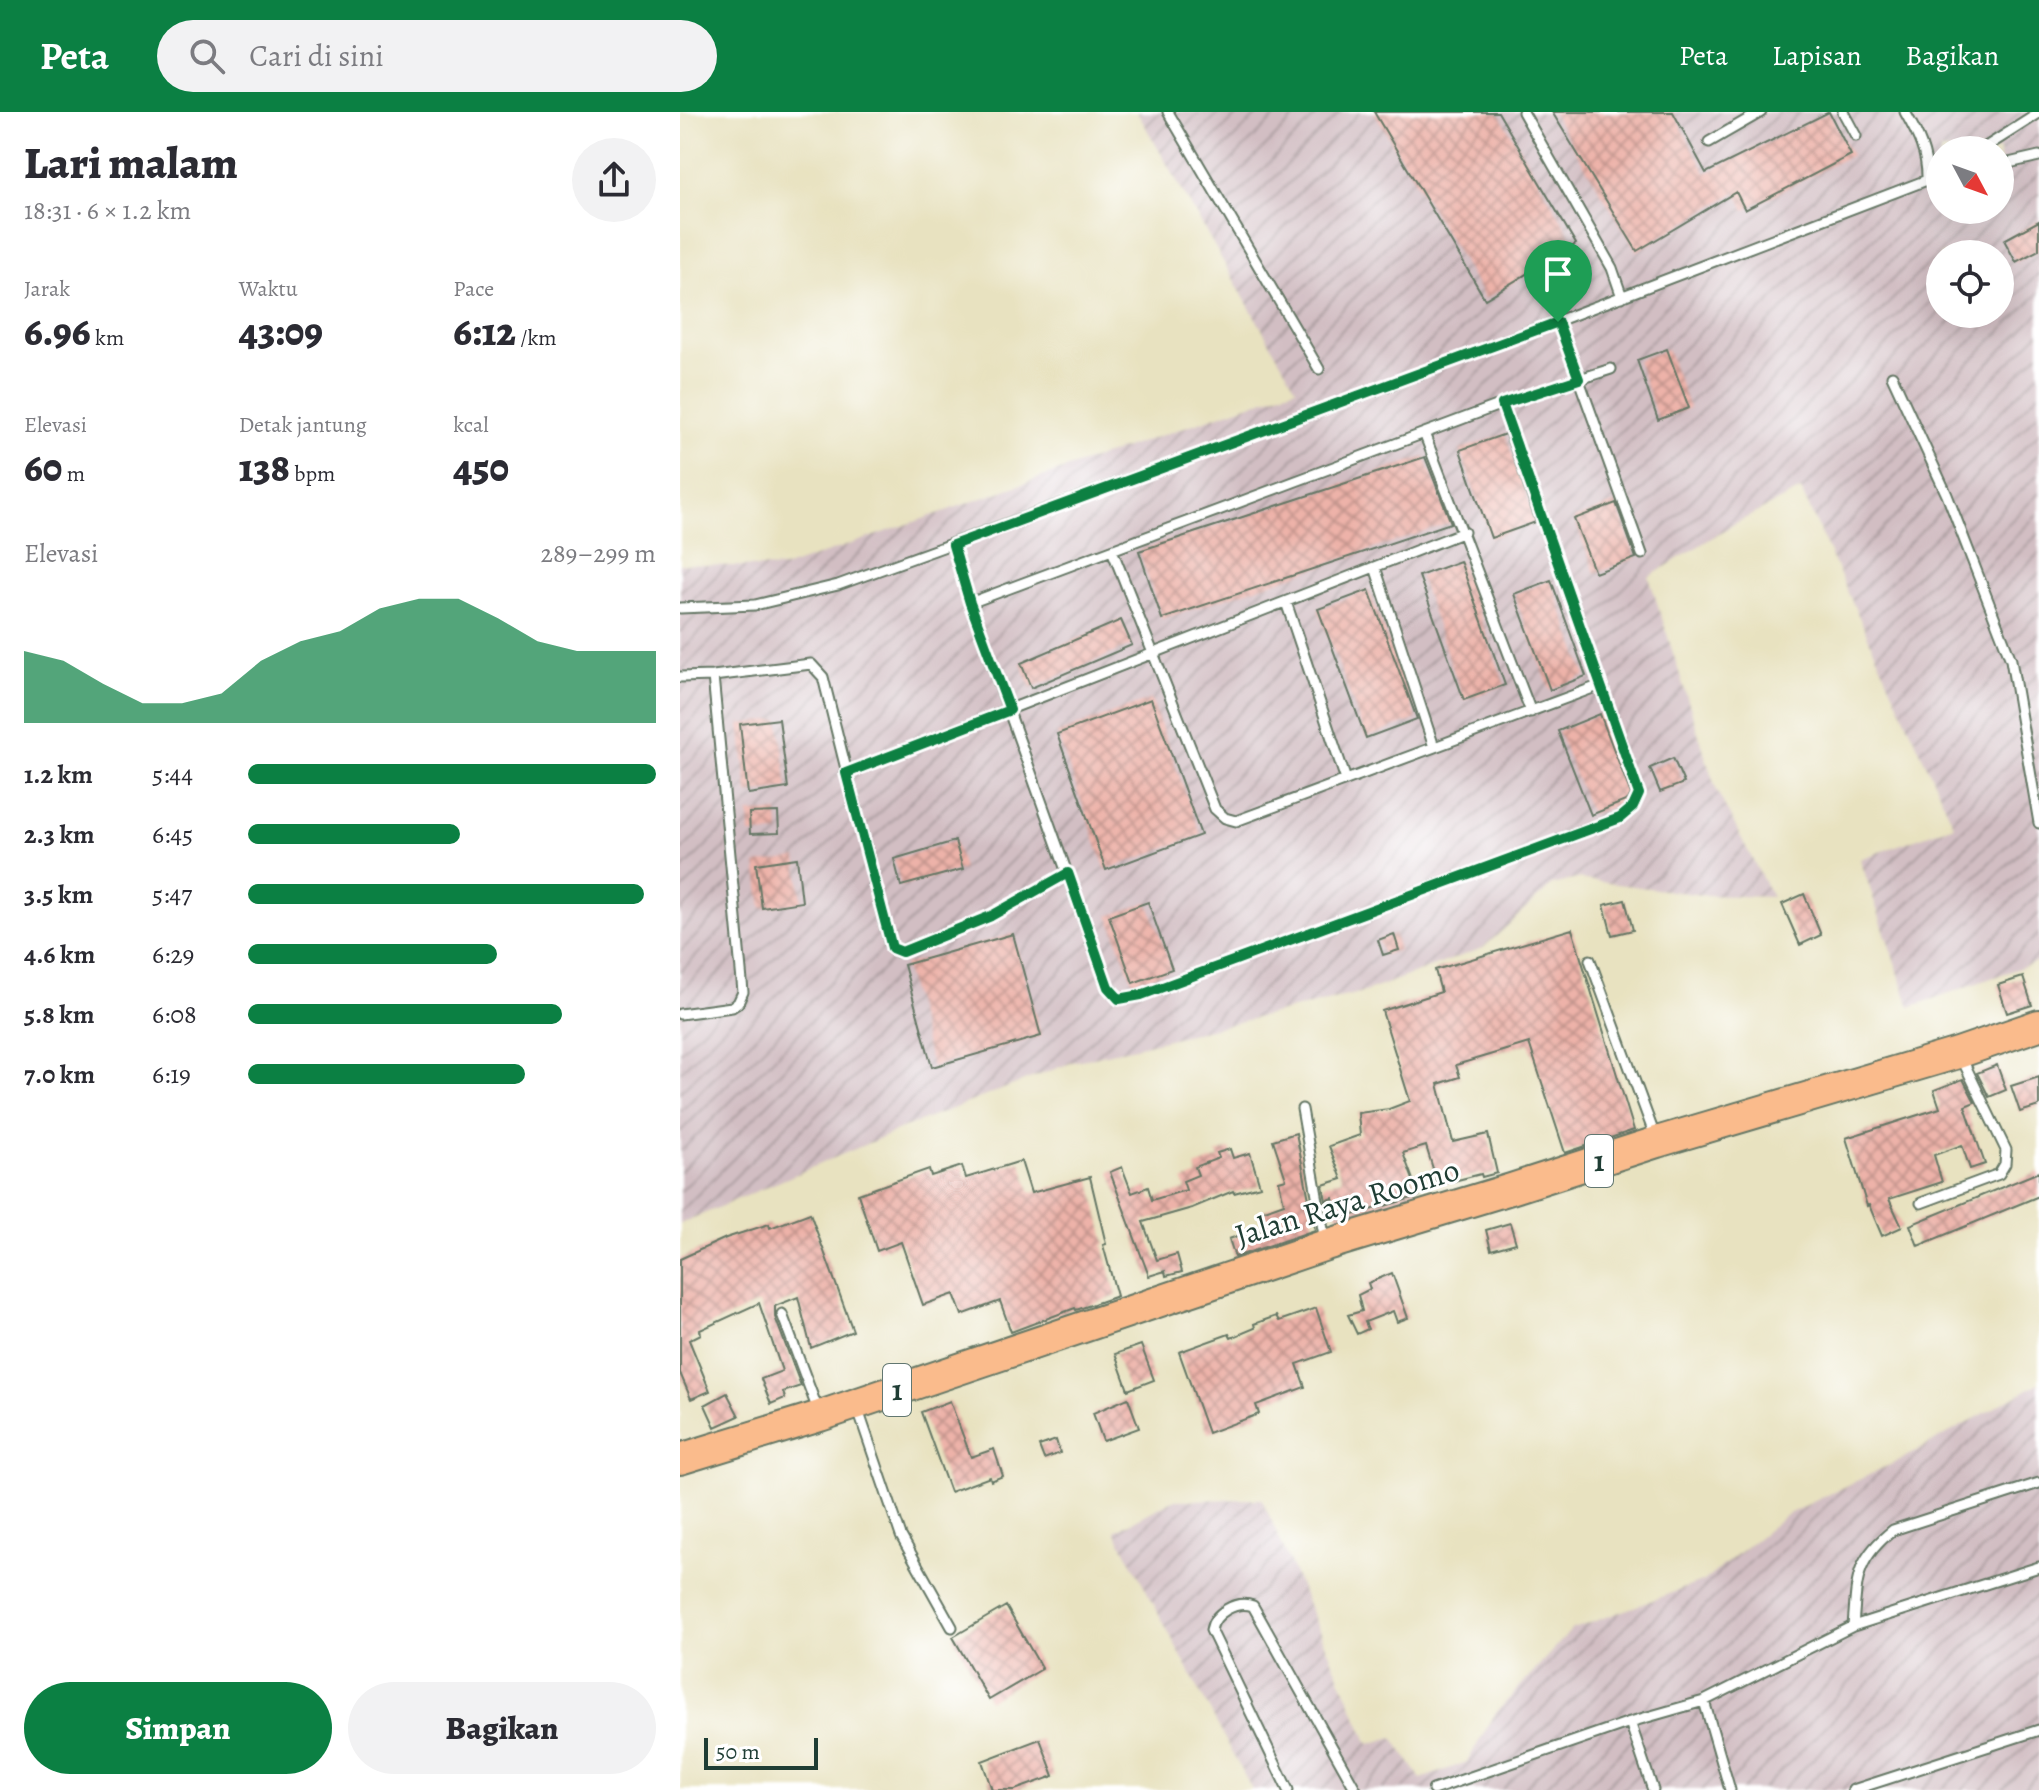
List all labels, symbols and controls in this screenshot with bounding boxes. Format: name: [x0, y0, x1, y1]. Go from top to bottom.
search box: [157, 20, 717, 92]
text: Peta: [40, 30, 109, 82]
icon: search: [185, 34, 229, 78]
text: Cari di sini: [249, 36, 384, 76]
text: Peta: [1679, 37, 1728, 75]
text: Lapisan: [1772, 37, 1862, 75]
text: Bagikan: [1906, 37, 1999, 75]
text: Lari malam: [24, 133, 238, 193]
north arrow: [1926, 136, 2014, 224]
map controls: [1926, 136, 2014, 328]
button: share: [572, 138, 656, 222]
text: 18:31 · 6 × 1.2 km: [24, 193, 191, 228]
pin: [1524, 240, 1592, 322]
button: locate: [1926, 240, 2014, 328]
icon: arrive: [1536, 252, 1580, 296]
text: Jarak: [24, 274, 70, 304]
text: Waktu: [239, 274, 298, 304]
text: Pace: [453, 274, 494, 304]
text: 6.96: [24, 304, 91, 359]
text: 43:09: [239, 304, 323, 359]
text: 6:12: [453, 304, 516, 359]
text: km: [91, 323, 124, 353]
text: /km: [516, 323, 557, 353]
text: Elevasi: [24, 410, 87, 440]
text: Detak jantung: [239, 410, 367, 440]
text: kcal: [453, 410, 489, 440]
text: 60: [24, 440, 62, 495]
text: 138: [239, 440, 290, 495]
text: 450: [453, 440, 509, 495]
text: m: [62, 459, 85, 489]
text: bpm: [290, 459, 335, 489]
text: Elevasi: [24, 536, 98, 571]
text: 289–299 m: [541, 536, 656, 571]
text: 1.2 km: [24, 757, 93, 792]
text: 5:44: [152, 757, 193, 792]
text: 2.3 km: [24, 817, 95, 852]
text: 6:45: [152, 817, 193, 852]
text: 3.5 km: [24, 877, 93, 912]
text: 5:47: [152, 877, 192, 912]
text: 4.6 km: [24, 937, 95, 972]
text: 6:29: [152, 937, 194, 972]
text: 5.8 km: [24, 997, 95, 1032]
text: 6:08: [152, 997, 197, 1032]
text: 7.0 km: [24, 1057, 95, 1092]
text: 6:19: [152, 1057, 191, 1092]
road number: 1: [1585, 1135, 1613, 1187]
street label: Jalan Raya Roomo: [1230, 1147, 1464, 1257]
road number: 1: [883, 1364, 911, 1416]
button: Simpan: [24, 1682, 332, 1774]
button: Bagikan: [348, 1682, 656, 1774]
scale bar: [704, 1734, 818, 1770]
text: 50 m: [716, 1737, 760, 1767]

